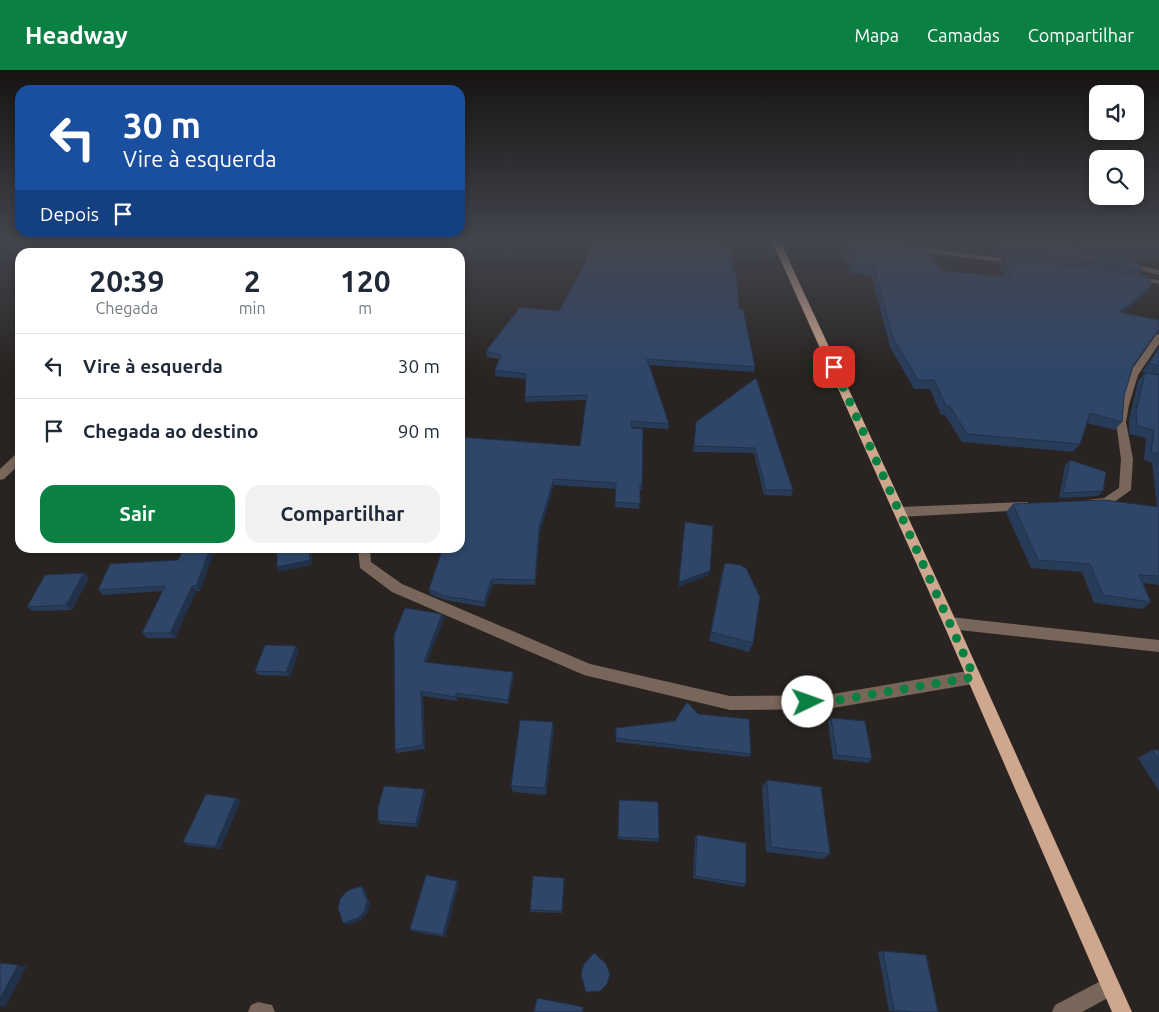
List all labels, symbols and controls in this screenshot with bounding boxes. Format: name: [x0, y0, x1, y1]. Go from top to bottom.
text: Headway: [25, 22, 128, 49]
text: Mapa: [854, 25, 899, 45]
text: Camadas: [927, 25, 1000, 45]
text: Compartilhar: [1028, 25, 1134, 45]
map controls: [1089, 85, 1144, 205]
button: sound: [1089, 85, 1144, 140]
icon: left: [40, 105, 105, 170]
text: 30 m: [123, 105, 201, 145]
text: Vire à esquerda: [123, 146, 277, 171]
button: search: [1089, 150, 1144, 205]
icon: arrive: [109, 200, 137, 228]
text: Depois: [40, 203, 99, 225]
text: 20:39: [89, 264, 164, 298]
text: 2: [244, 264, 261, 298]
text: 120: [340, 264, 391, 298]
text: Chegada: [95, 299, 158, 317]
text: min: [239, 299, 266, 317]
text: m: [358, 299, 372, 317]
pin: [813, 346, 855, 388]
icon: left: [40, 352, 68, 380]
icon: arrive: [820, 353, 848, 381]
text: Vire à esquerda: [83, 355, 223, 377]
text: 30 m: [398, 355, 440, 377]
icon: arrive: [40, 417, 68, 445]
text: Chegada ao destino: [83, 420, 259, 442]
text: 90 m: [398, 420, 440, 442]
button: Sair: [40, 485, 235, 543]
button: Compartilhar: [245, 485, 440, 543]
position arrow: [781, 675, 833, 727]

